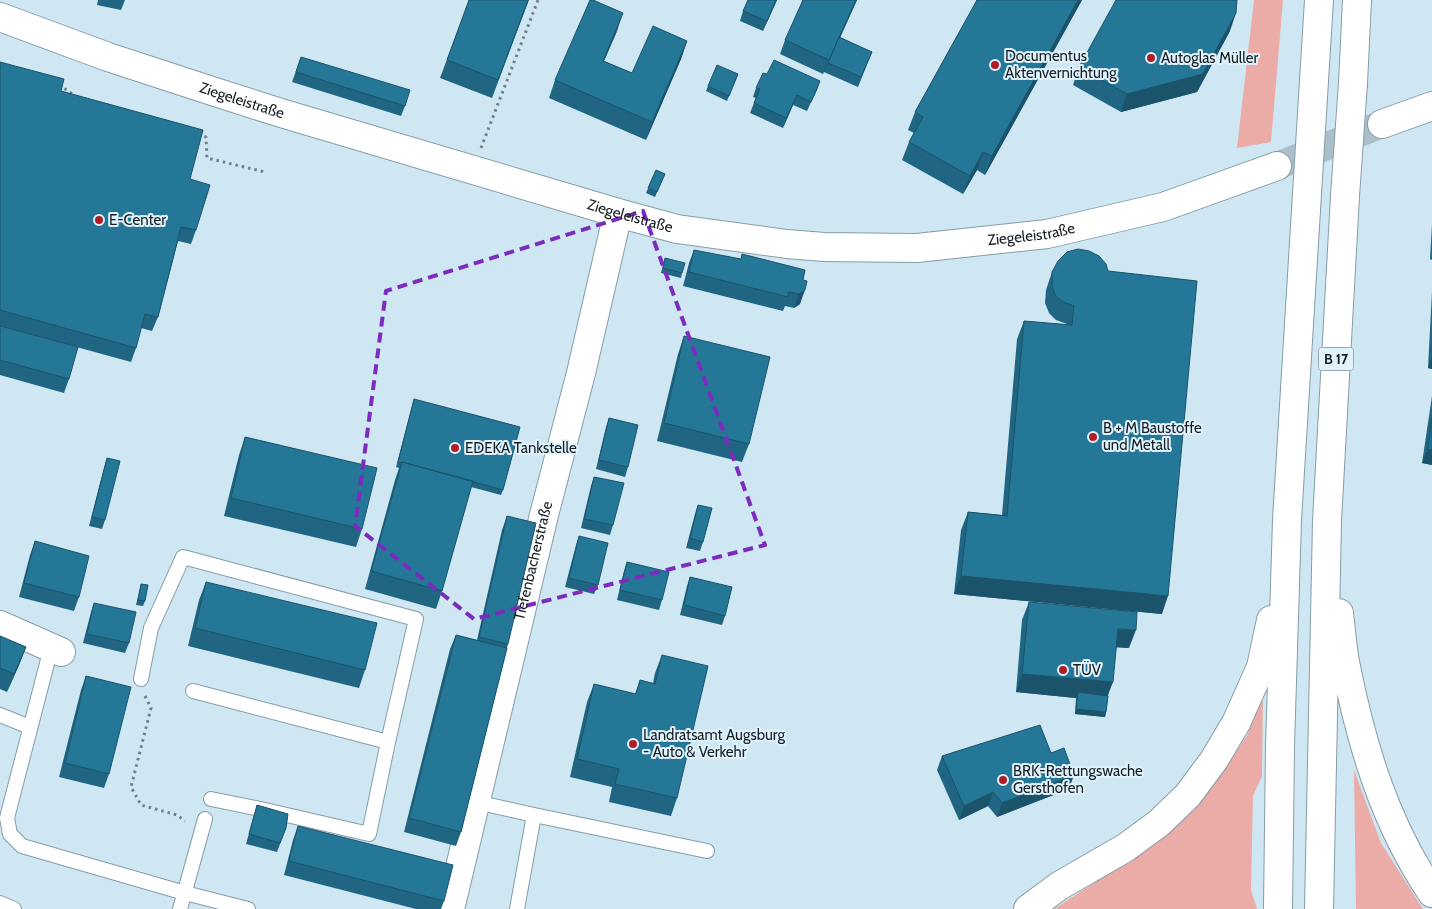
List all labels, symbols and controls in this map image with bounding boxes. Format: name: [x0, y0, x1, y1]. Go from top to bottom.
place label: Documentus Aktenvernichtung: [1005, 47, 1117, 82]
place label: Autoglas Müller: [1161, 49, 1259, 67]
marker: Autoglas Müller: [1145, 52, 1157, 64]
marker: Documentus Aktenvernichtung: [989, 59, 1001, 71]
street label: Ziegeleistraße: [197, 79, 287, 123]
street label: Ziegeleistraße: [585, 195, 675, 237]
place label: E-Center: [109, 211, 166, 229]
marker: E-Center: [93, 214, 105, 226]
street label: Ziegeleistraße: [987, 219, 1077, 249]
road number: B 17: [1318, 348, 1354, 370]
place label: B + M Baustoffe und Metall: [1103, 419, 1202, 454]
marker: B + M Baustoffe und Metall: [1087, 431, 1099, 443]
place label: EDEKA Tankstelle: [465, 439, 577, 457]
marker: EDEKA Tankstelle: [449, 442, 461, 454]
street label: Tiefenbacherstraße: [510, 499, 556, 622]
place label: TÜV: [1073, 661, 1102, 679]
marker: TÜV: [1057, 664, 1069, 676]
place label: Landratsamt Augsburg - Auto & Verkehr: [643, 726, 785, 761]
marker: Landratsamt Augsburg - Auto & Verkehr: [627, 738, 639, 750]
place label: BRK-Rettungswache Gersthofen: [1013, 762, 1143, 797]
marker: BRK-Rettungswache Gersthofen: [997, 774, 1009, 786]

